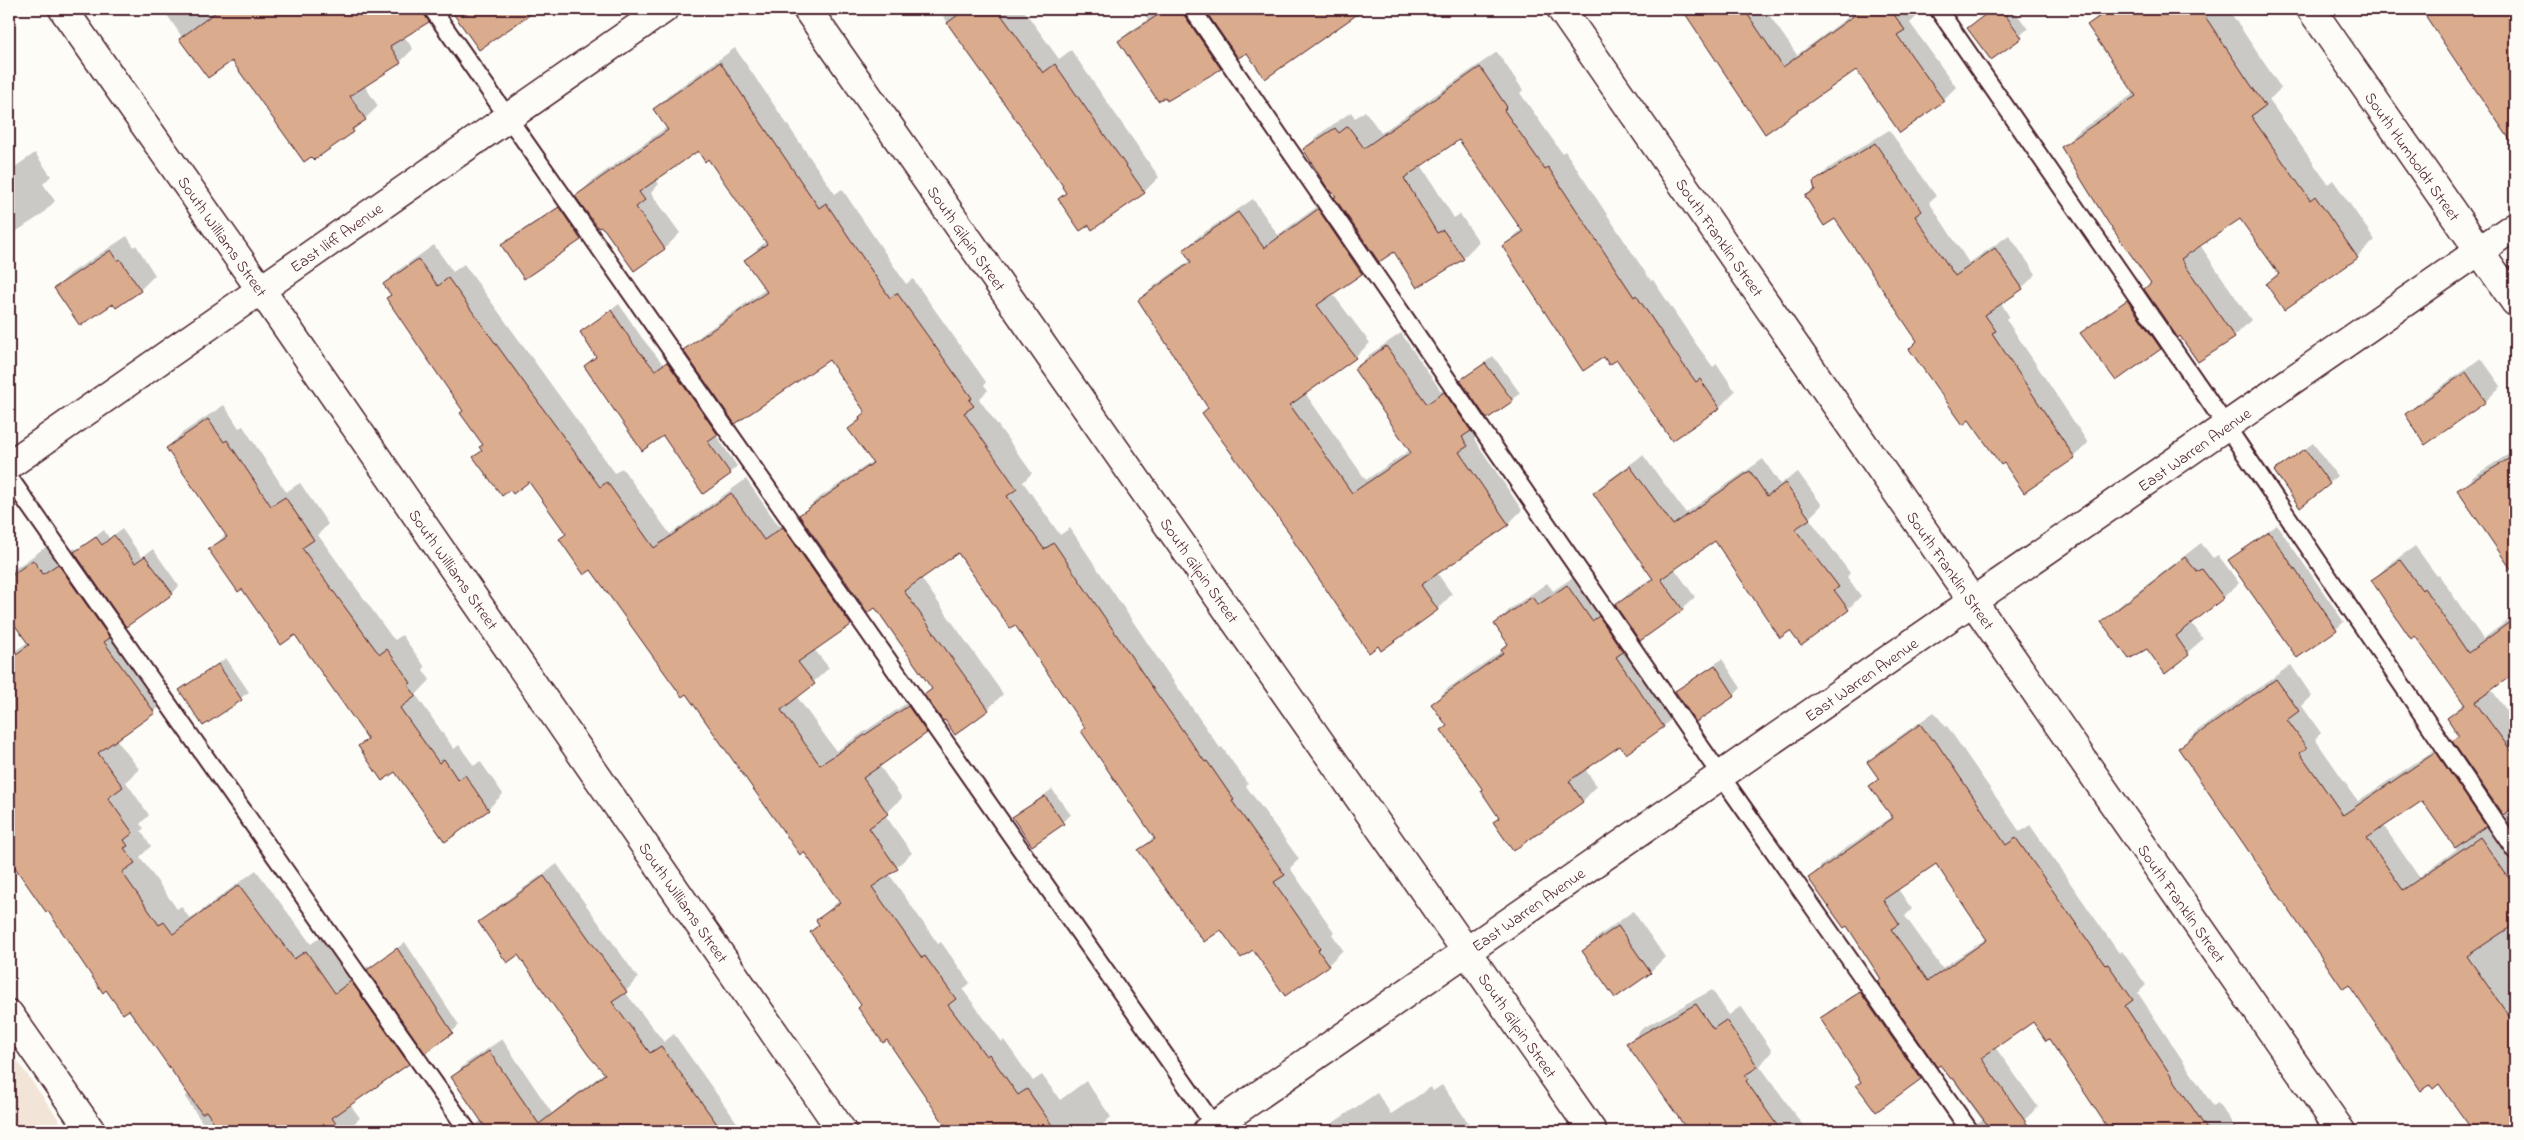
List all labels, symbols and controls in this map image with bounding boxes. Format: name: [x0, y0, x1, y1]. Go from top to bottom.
street label: South Humboldt Street: [2358, 88, 2465, 227]
street label: South Williams Street: [171, 172, 272, 303]
street label: South Franklin Street: [1668, 174, 1769, 303]
street label: South Gilpin Street: [920, 181, 1011, 297]
street label: East Iliff Avenue: [286, 197, 389, 280]
street label: East Warren Avenue: [2133, 402, 2257, 499]
street label: South Williams Street: [402, 505, 503, 636]
street label: South Franklin Street: [1899, 507, 2000, 636]
street label: South Gilpin Street: [1153, 513, 1244, 629]
street label: East Warren Avenue: [1800, 632, 1924, 729]
street label: South Williams Street: [632, 838, 733, 969]
street label: South Franklin Street: [2130, 840, 2231, 969]
street label: East Warren Avenue: [1467, 862, 1591, 959]
street label: South Gilpin Street: [1471, 968, 1562, 1084]

